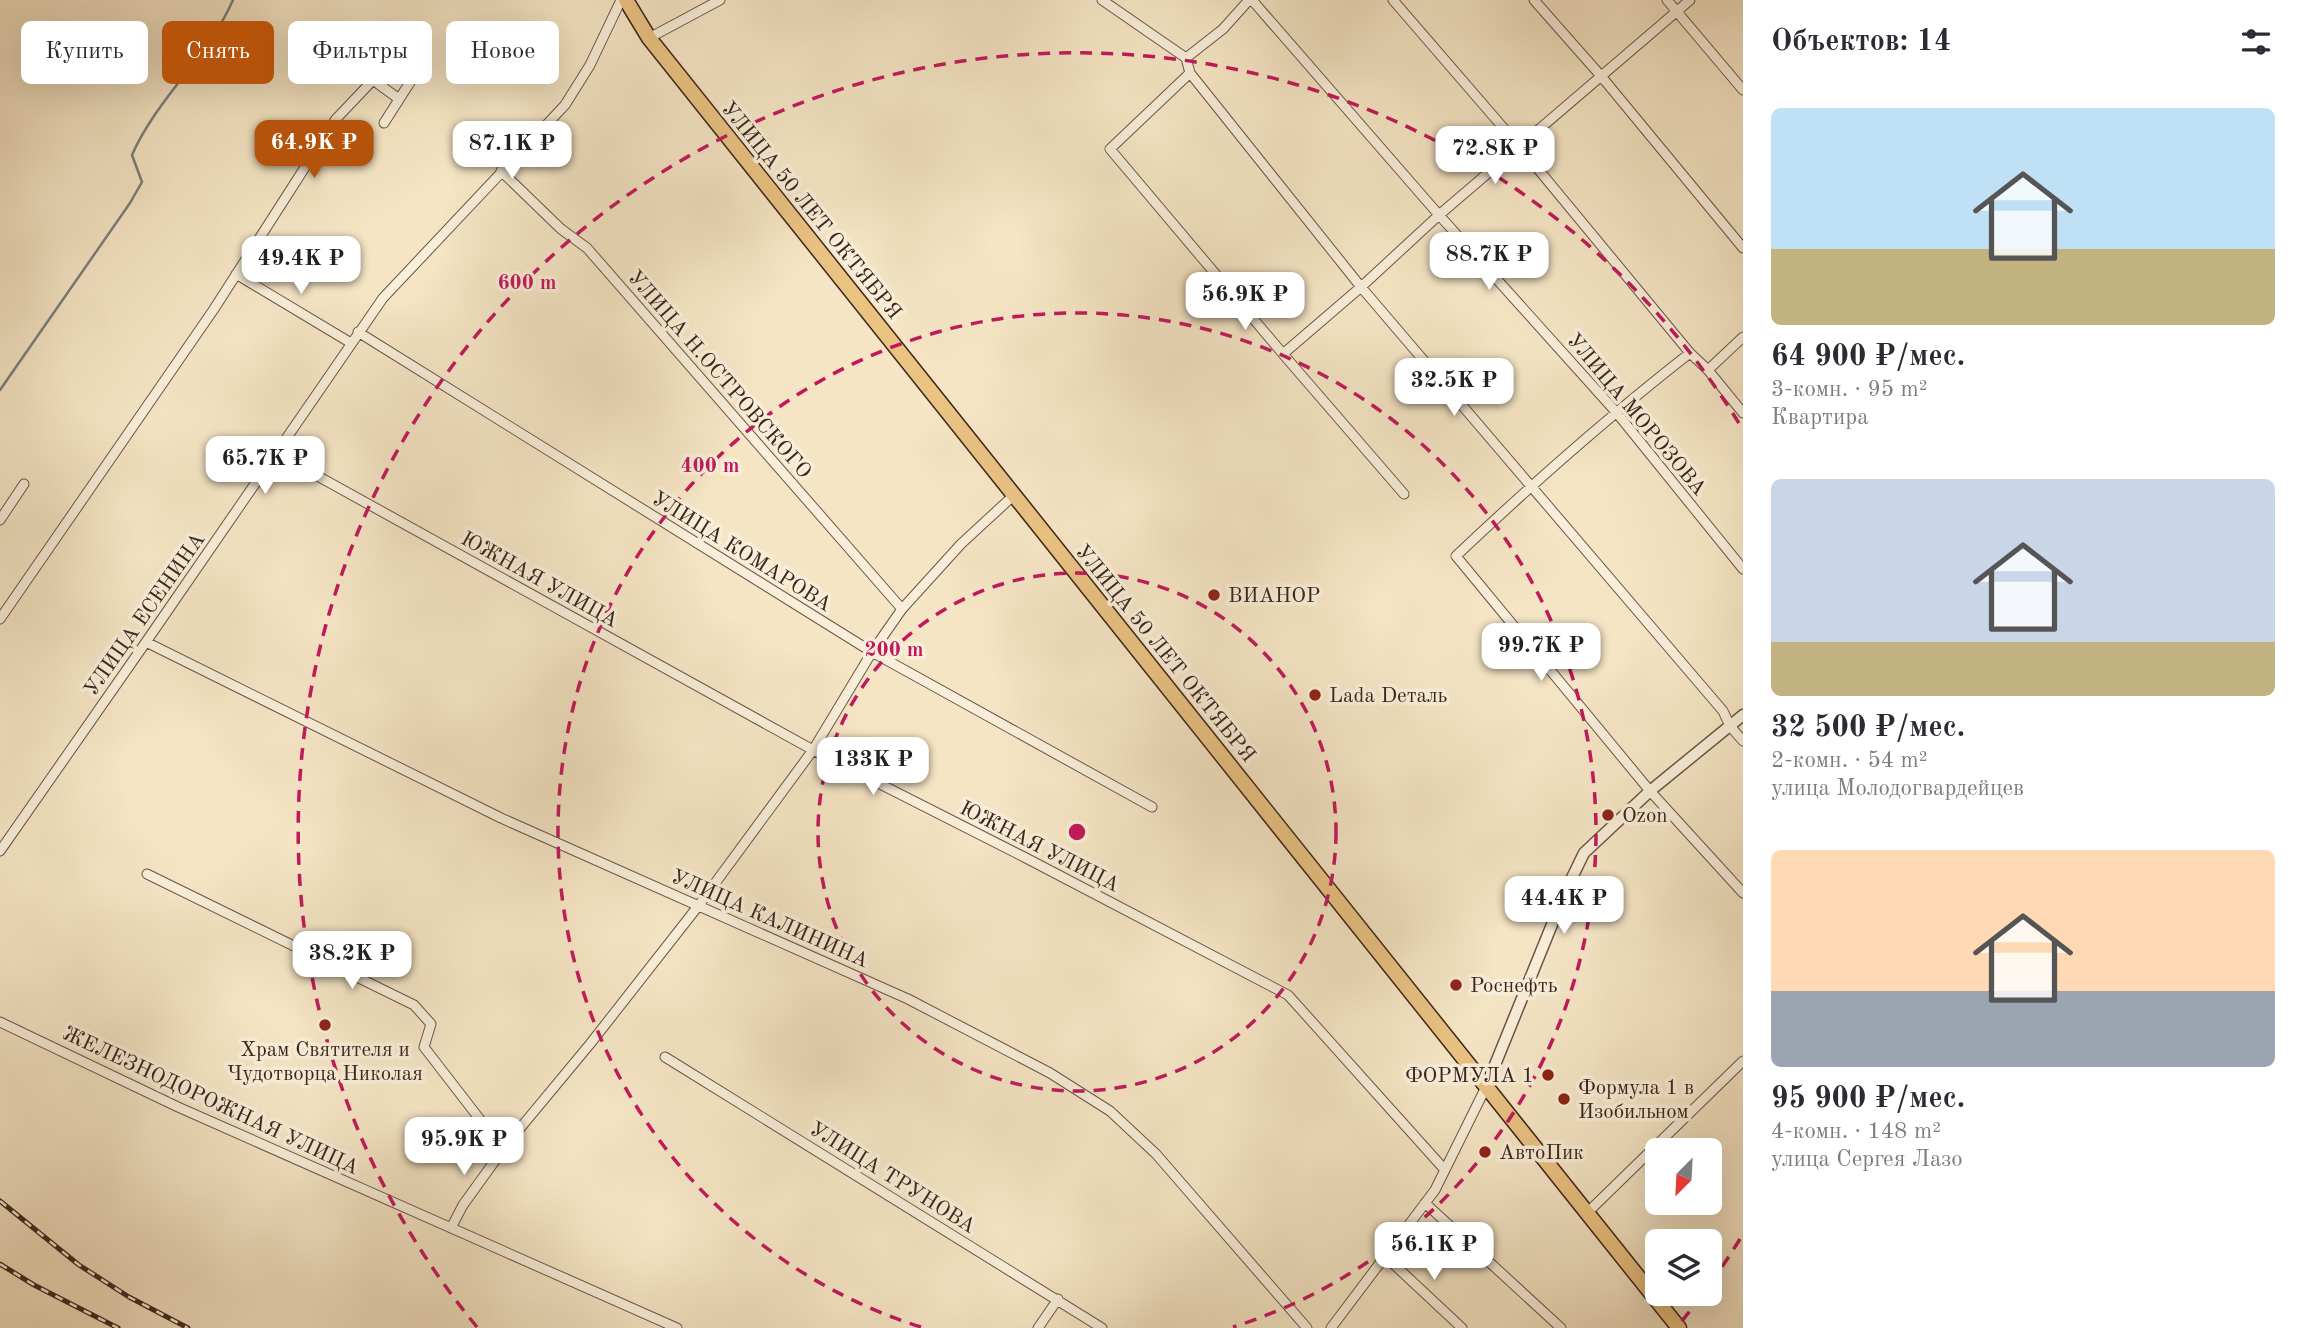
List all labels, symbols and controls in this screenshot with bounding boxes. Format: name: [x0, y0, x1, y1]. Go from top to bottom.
chip: Купить: [21, 21, 148, 84]
chip: Снять: [162, 21, 274, 84]
chip: Фильтры: [288, 21, 432, 84]
chip: Новое: [446, 21, 559, 84]
icon: filters: [2237, 23, 2275, 61]
text: Объектов: 14: [1771, 27, 1951, 57]
street label: УЛИЦА 50 ЛЕТ ОКТЯБРЯ: [717, 98, 905, 324]
pin: 64.9K ₽: [249, 120, 379, 180]
pin: 87.1K ₽: [447, 122, 577, 181]
pin: 72.8K ₽: [1430, 127, 1560, 186]
text: 64.9K ₽: [271, 131, 357, 154]
text: 87.1K ₽: [469, 132, 555, 155]
text: 72.8K ₽: [1452, 137, 1538, 160]
icon: home: [1960, 153, 2086, 279]
pin: 88.7K ₽: [1424, 232, 1554, 292]
pin: 49.4K ₽: [236, 236, 366, 296]
text: 88.7K ₽: [1446, 243, 1532, 266]
text: 49.4K ₽: [258, 247, 344, 270]
street label: УЛИЦА Н.ОСТРОВСКОГО: [623, 267, 815, 483]
pin: 56.9K ₽: [1180, 272, 1310, 332]
text: 600 m: [497, 273, 557, 294]
text: 56.9K ₽: [1202, 283, 1288, 306]
street label: УЛИЦА МОРОЗОВА: [1562, 330, 1710, 500]
text: 64 900 ₽/мес.: [1771, 342, 1965, 372]
pin: 32.5K ₽: [1389, 358, 1519, 418]
text: 32.5K ₽: [1411, 369, 1497, 392]
text: 3-комн. · 95 m²: [1771, 378, 1928, 401]
text: Квартира: [1771, 406, 1869, 429]
pin: 65.7K ₽: [200, 436, 330, 496]
text: 65.7K ₽: [222, 447, 308, 470]
text: 400 m: [680, 456, 740, 477]
street label: УЛИЦА КОМАРОВА: [647, 488, 835, 616]
icon: home: [1960, 524, 2086, 650]
street label: ЮЖНАЯ УЛИЦА: [457, 528, 621, 632]
street label: УЛИЦА ЕСЕНИНА: [81, 529, 209, 700]
street label: УЛИЦА 50 ЛЕТ ОКТЯБРЯ: [1071, 541, 1259, 767]
place label: ВИАНОР: [1228, 586, 1320, 607]
marker: ВИАНОР: [1206, 587, 1222, 603]
pin: 99.7K ₽: [1476, 624, 1606, 683]
text: 99.7K ₽: [1498, 634, 1584, 657]
text: 200 m: [864, 640, 924, 661]
place label: Lada Dеталь: [1329, 686, 1448, 707]
marker: Lada Dеталь: [1307, 687, 1323, 703]
text: 32 500 ₽/мес.: [1771, 713, 1965, 743]
pin: 133K ₽: [816, 738, 930, 797]
text: 133K ₽: [833, 748, 913, 771]
text: 2-комн. · 54 m²: [1771, 749, 1928, 772]
text: улица Молодогвардейцев: [1771, 777, 2024, 800]
street label: ЮЖНАЯ УЛИЦА: [956, 798, 1123, 897]
place label: Ozon: [1622, 806, 1668, 827]
marker: Ozon: [1600, 807, 1616, 823]
centre of rings: [1065, 820, 1089, 844]
street label: УЛИЦА КАЛИНИНА: [667, 866, 871, 972]
pin: 44.4K ₽: [1499, 876, 1629, 936]
text: 44.4K ₽: [1521, 887, 1607, 910]
icon: home: [1960, 895, 2086, 1021]
pin: 38.2K ₽: [287, 932, 417, 991]
text: 38.2K ₽: [309, 942, 395, 965]
place label: Роснефть: [1470, 976, 1558, 997]
marker: Роснефть: [1448, 977, 1464, 993]
marker: Храм Святителя и Чудотворца Николая: [317, 1017, 333, 1033]
street label: ЖЕЛЕЗНОДОРОЖНАЯ УЛИЦА: [59, 1023, 362, 1179]
place label: Храм Святителя и Чудотворца Николая: [227, 1040, 423, 1085]
place label: ФОРМУЛА 1: [1405, 1066, 1534, 1087]
marker: ФОРМУЛА 1: [1540, 1067, 1556, 1083]
place label: Формула 1 в Изобильном: [1578, 1078, 1694, 1123]
text: 95 900 ₽/мес.: [1771, 1084, 1965, 1114]
marker: Формула 1 в Изобильном: [1556, 1091, 1572, 1107]
pin: 95.9K ₽: [399, 1118, 529, 1177]
street label: УЛИЦА ТРУНОВА: [805, 1119, 979, 1238]
text: 4-комн. · 148 m²: [1771, 1120, 1941, 1143]
text: 95.9K ₽: [421, 1128, 507, 1151]
north arrow: [1645, 1138, 1722, 1214]
map controls: [1645, 1138, 1722, 1306]
place label: АвтоПик: [1499, 1143, 1584, 1164]
marker: АвтоПик: [1477, 1144, 1493, 1160]
text: улица Сергея Лазо: [1771, 1148, 1963, 1171]
pin: 56.1K ₽: [1369, 1222, 1499, 1282]
button: layers: [1645, 1229, 1722, 1306]
text: 56.1K ₽: [1391, 1233, 1477, 1256]

